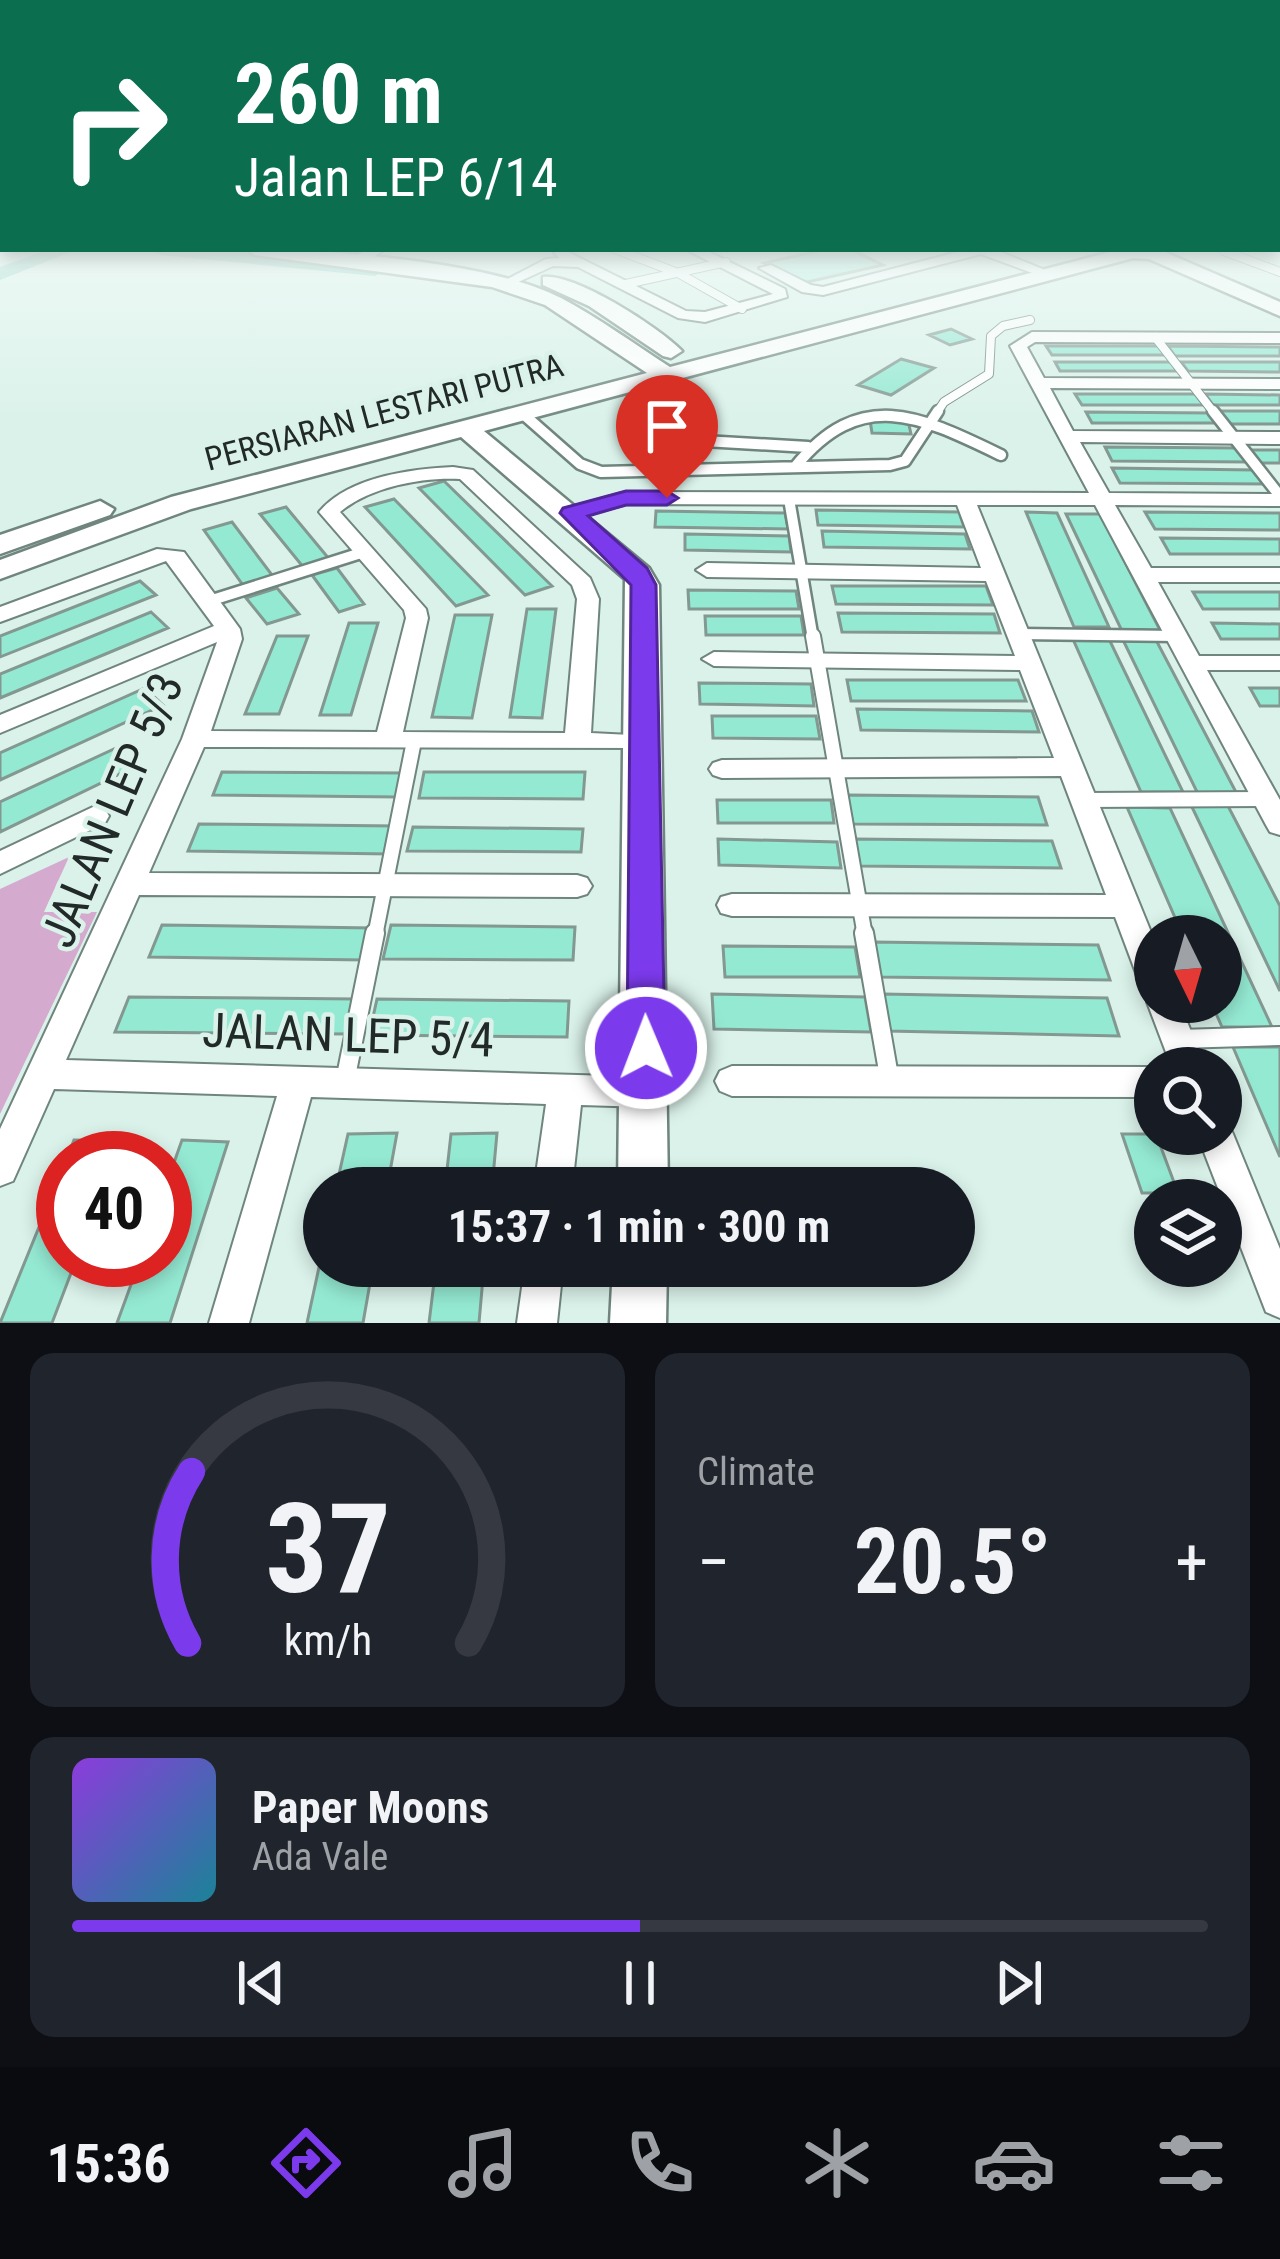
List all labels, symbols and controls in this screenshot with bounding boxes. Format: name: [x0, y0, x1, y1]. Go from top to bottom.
text: 260 m: [234, 45, 443, 144]
icon: right: [36, 48, 192, 204]
text: Jalan LEP 6/14: [234, 146, 558, 209]
street label: PERSIARAN LESTARI PUTRA: [201, 345, 567, 479]
pin: [616, 375, 718, 498]
icon: arrive: [634, 393, 700, 459]
street label: JALAN LEP 5/3: [29, 665, 195, 955]
north arrow: [1134, 915, 1242, 1023]
map controls: [1134, 915, 1242, 1287]
position arrow: [583, 985, 709, 1111]
street label: JALAN LEP 5/4: [201, 1001, 495, 1069]
button: search: [1134, 1047, 1242, 1155]
speed limit sign: 40: [36, 1131, 192, 1287]
button: layers: [1134, 1179, 1242, 1287]
text: 15:37 · 1 min · 300 m: [448, 1200, 830, 1253]
text: Climate: [697, 1449, 815, 1495]
text: 37: [264, 1476, 391, 1622]
text: 20.5°: [854, 1510, 1051, 1615]
text: −: [697, 1524, 730, 1601]
text: +: [1175, 1524, 1208, 1601]
text: km/h: [283, 1615, 372, 1665]
text: Paper Moons: [252, 1781, 489, 1834]
text: Ada Vale: [252, 1834, 388, 1880]
icon: previous: [228, 1950, 294, 2016]
icon: pause: [607, 1950, 673, 2016]
icon: next: [986, 1950, 1052, 2016]
icon: directions: [264, 2121, 348, 2205]
icon: music: [441, 2121, 525, 2205]
icon: phone: [618, 2121, 702, 2205]
icon: climate: [795, 2121, 879, 2205]
icon: car: [972, 2121, 1056, 2205]
icon: filters: [1149, 2121, 1233, 2205]
text: 15:36: [47, 2132, 171, 2195]

